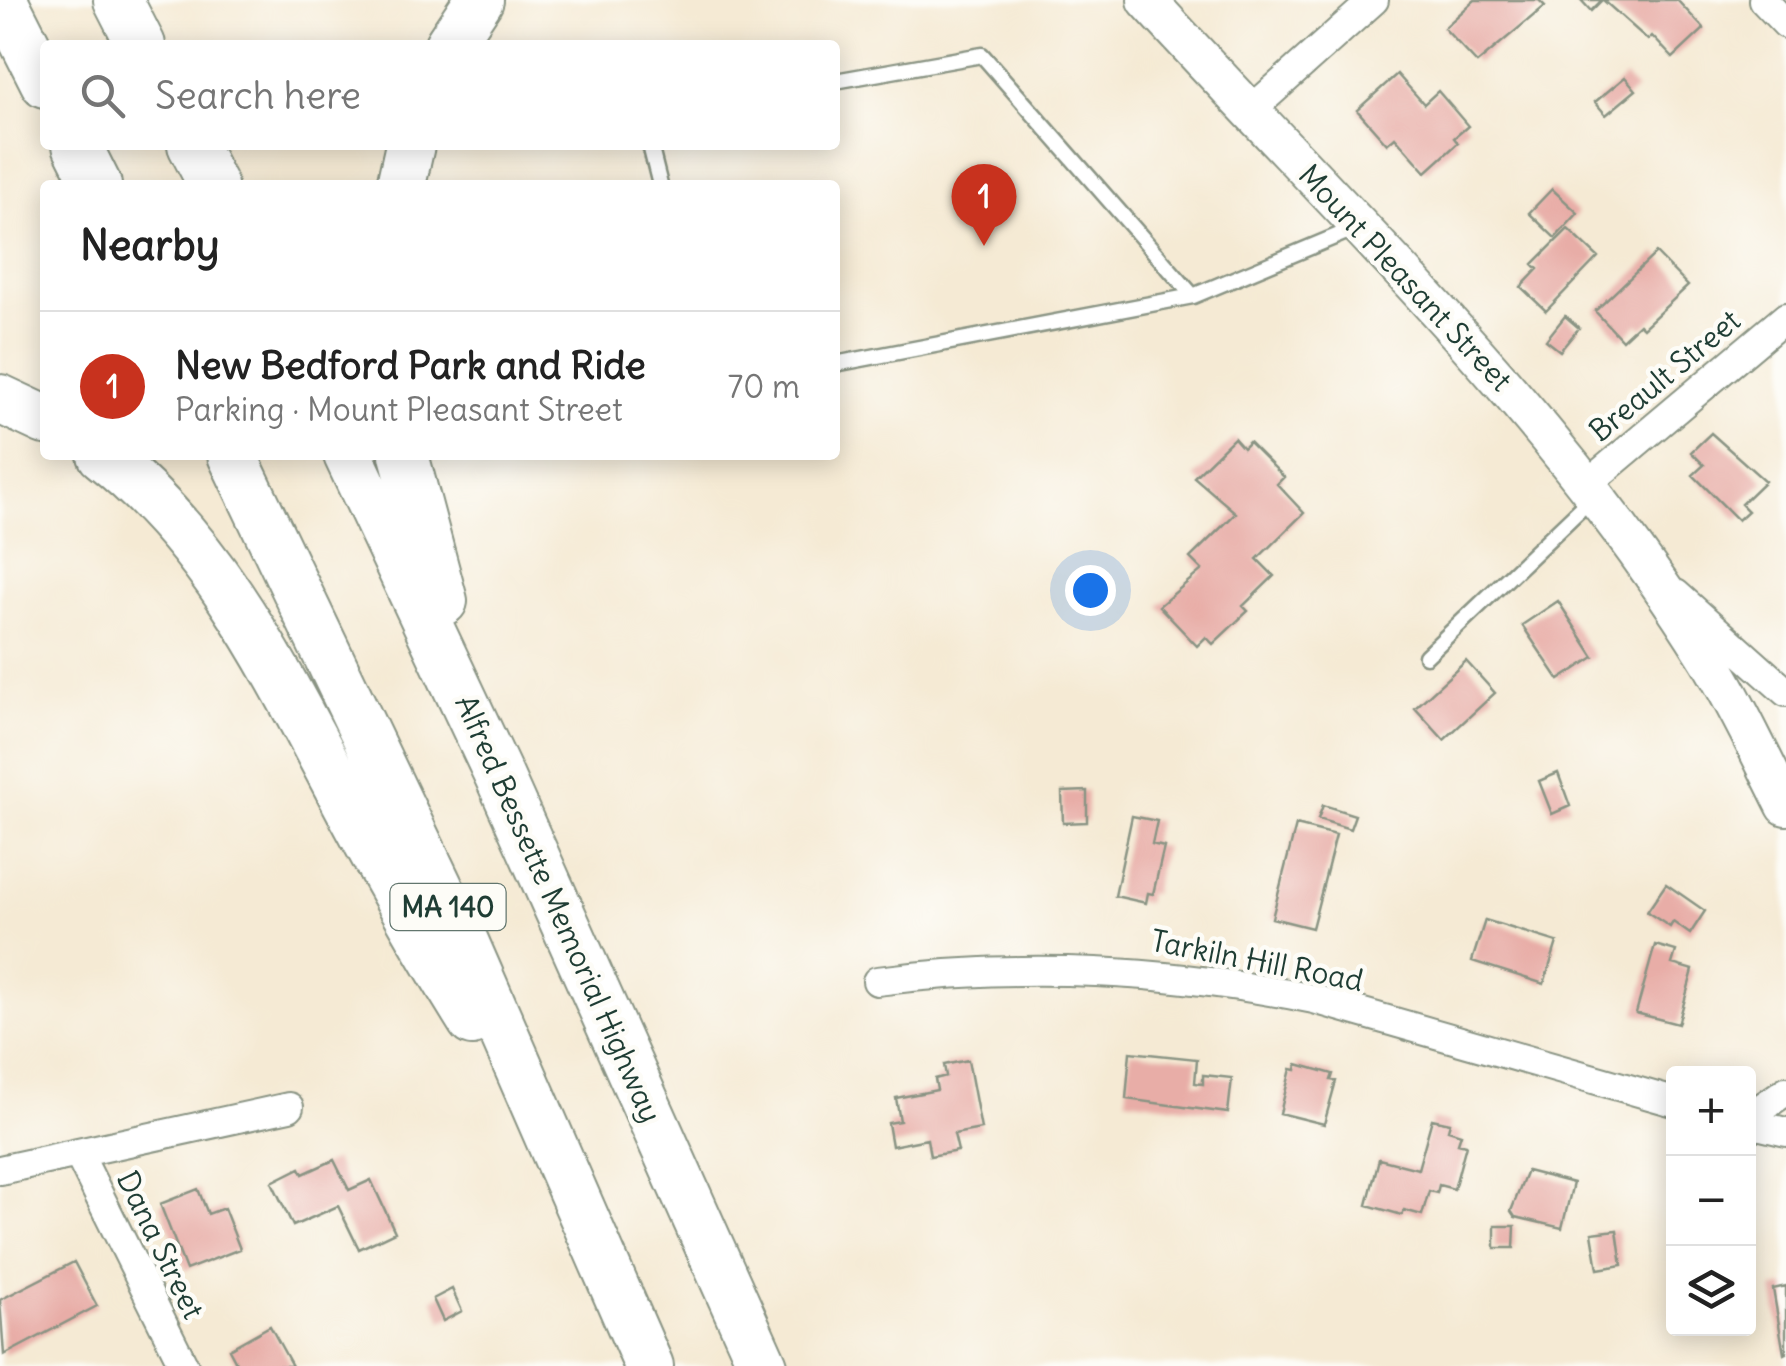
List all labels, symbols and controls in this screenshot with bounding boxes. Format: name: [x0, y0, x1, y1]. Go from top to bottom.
search box: [40, 40, 840, 150]
icon: search: [75, 68, 130, 123]
text: Search here: [155, 72, 361, 119]
street label: Mount Pleasant Street: [1291, 156, 1521, 399]
pin: 1: [952, 164, 1016, 246]
text: Nearby: [80, 219, 219, 271]
street label: Breault Street: [1581, 301, 1748, 449]
text: New Bedford Park and Ride: [175, 342, 646, 389]
text: 1: [106, 366, 119, 407]
text: 70 m: [728, 366, 800, 407]
text: Parking · Mount Pleasant Street: [175, 389, 623, 430]
your location: [1065, 565, 1116, 616]
street label: Alfred Bessette Memorial Highway: [447, 689, 671, 1128]
road number: MA 140: [390, 884, 506, 930]
street label: Tarkiln Hill Road: [1148, 921, 1367, 999]
map controls: [1666, 1066, 1756, 1336]
button: +: [1666, 1066, 1756, 1156]
button: −: [1666, 1156, 1756, 1246]
street label: Dana Street: [109, 1164, 213, 1325]
button: layers: [1666, 1246, 1756, 1336]

